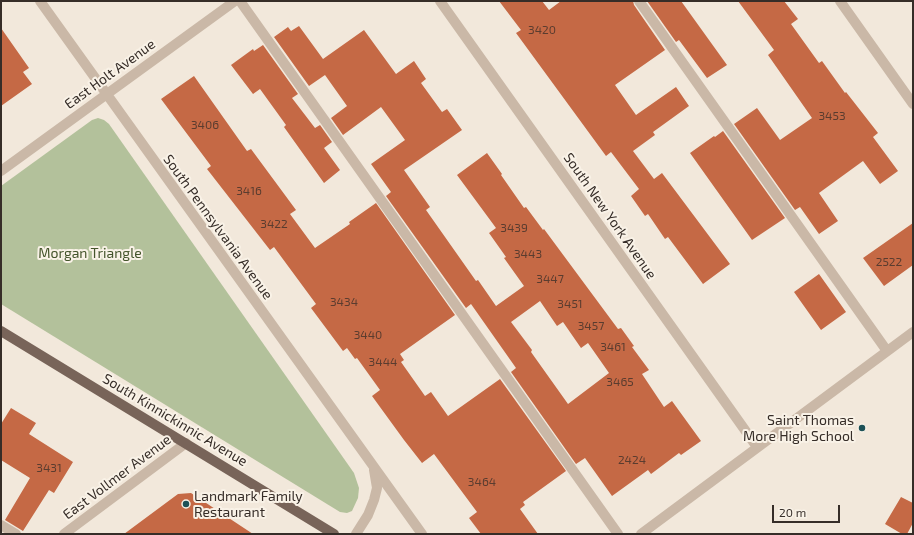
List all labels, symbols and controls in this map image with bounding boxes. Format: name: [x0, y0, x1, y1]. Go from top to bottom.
house number: 3420: [528, 23, 556, 37]
street label: East Holt Avenue: [61, 36, 159, 112]
house number: 3453: [818, 109, 846, 123]
house number: 3406: [191, 118, 219, 132]
street label: South New York Avenue: [560, 150, 660, 282]
street label: South Pennsylvania Avenue: [160, 151, 276, 303]
house number: 3416: [236, 184, 262, 198]
house number: 3422: [260, 217, 288, 231]
house number: 3439: [500, 221, 528, 235]
park label: Morgan Triangle: [38, 245, 142, 261]
house number: 3443: [514, 247, 542, 261]
house number: 2522: [876, 255, 902, 269]
house number: 3447: [536, 272, 564, 286]
house number: 3434: [330, 295, 358, 309]
house number: 3451: [557, 297, 583, 311]
house number: 3457: [578, 319, 604, 333]
house number: 3440: [354, 328, 382, 342]
house number: 3461: [600, 340, 626, 354]
house number: 3444: [369, 355, 397, 369]
street label: South Kinnickinnic Avenue: [100, 370, 250, 470]
house number: 3465: [606, 375, 634, 389]
place label: Saint Thomas More High School: [743, 412, 854, 444]
marker: Saint Thomas More High School: [857, 423, 867, 433]
street label: East Vollmer Avenue: [60, 431, 174, 523]
house number: 2424: [618, 453, 646, 467]
house number: 3431: [36, 461, 62, 475]
house number: 3464: [468, 475, 496, 489]
place label: Landmark Family Restaurant: [194, 488, 303, 520]
scale bar: [774, 497, 842, 523]
marker: Landmark Family Restaurant: [181, 499, 191, 509]
text: 20 m: [779, 505, 806, 519]

